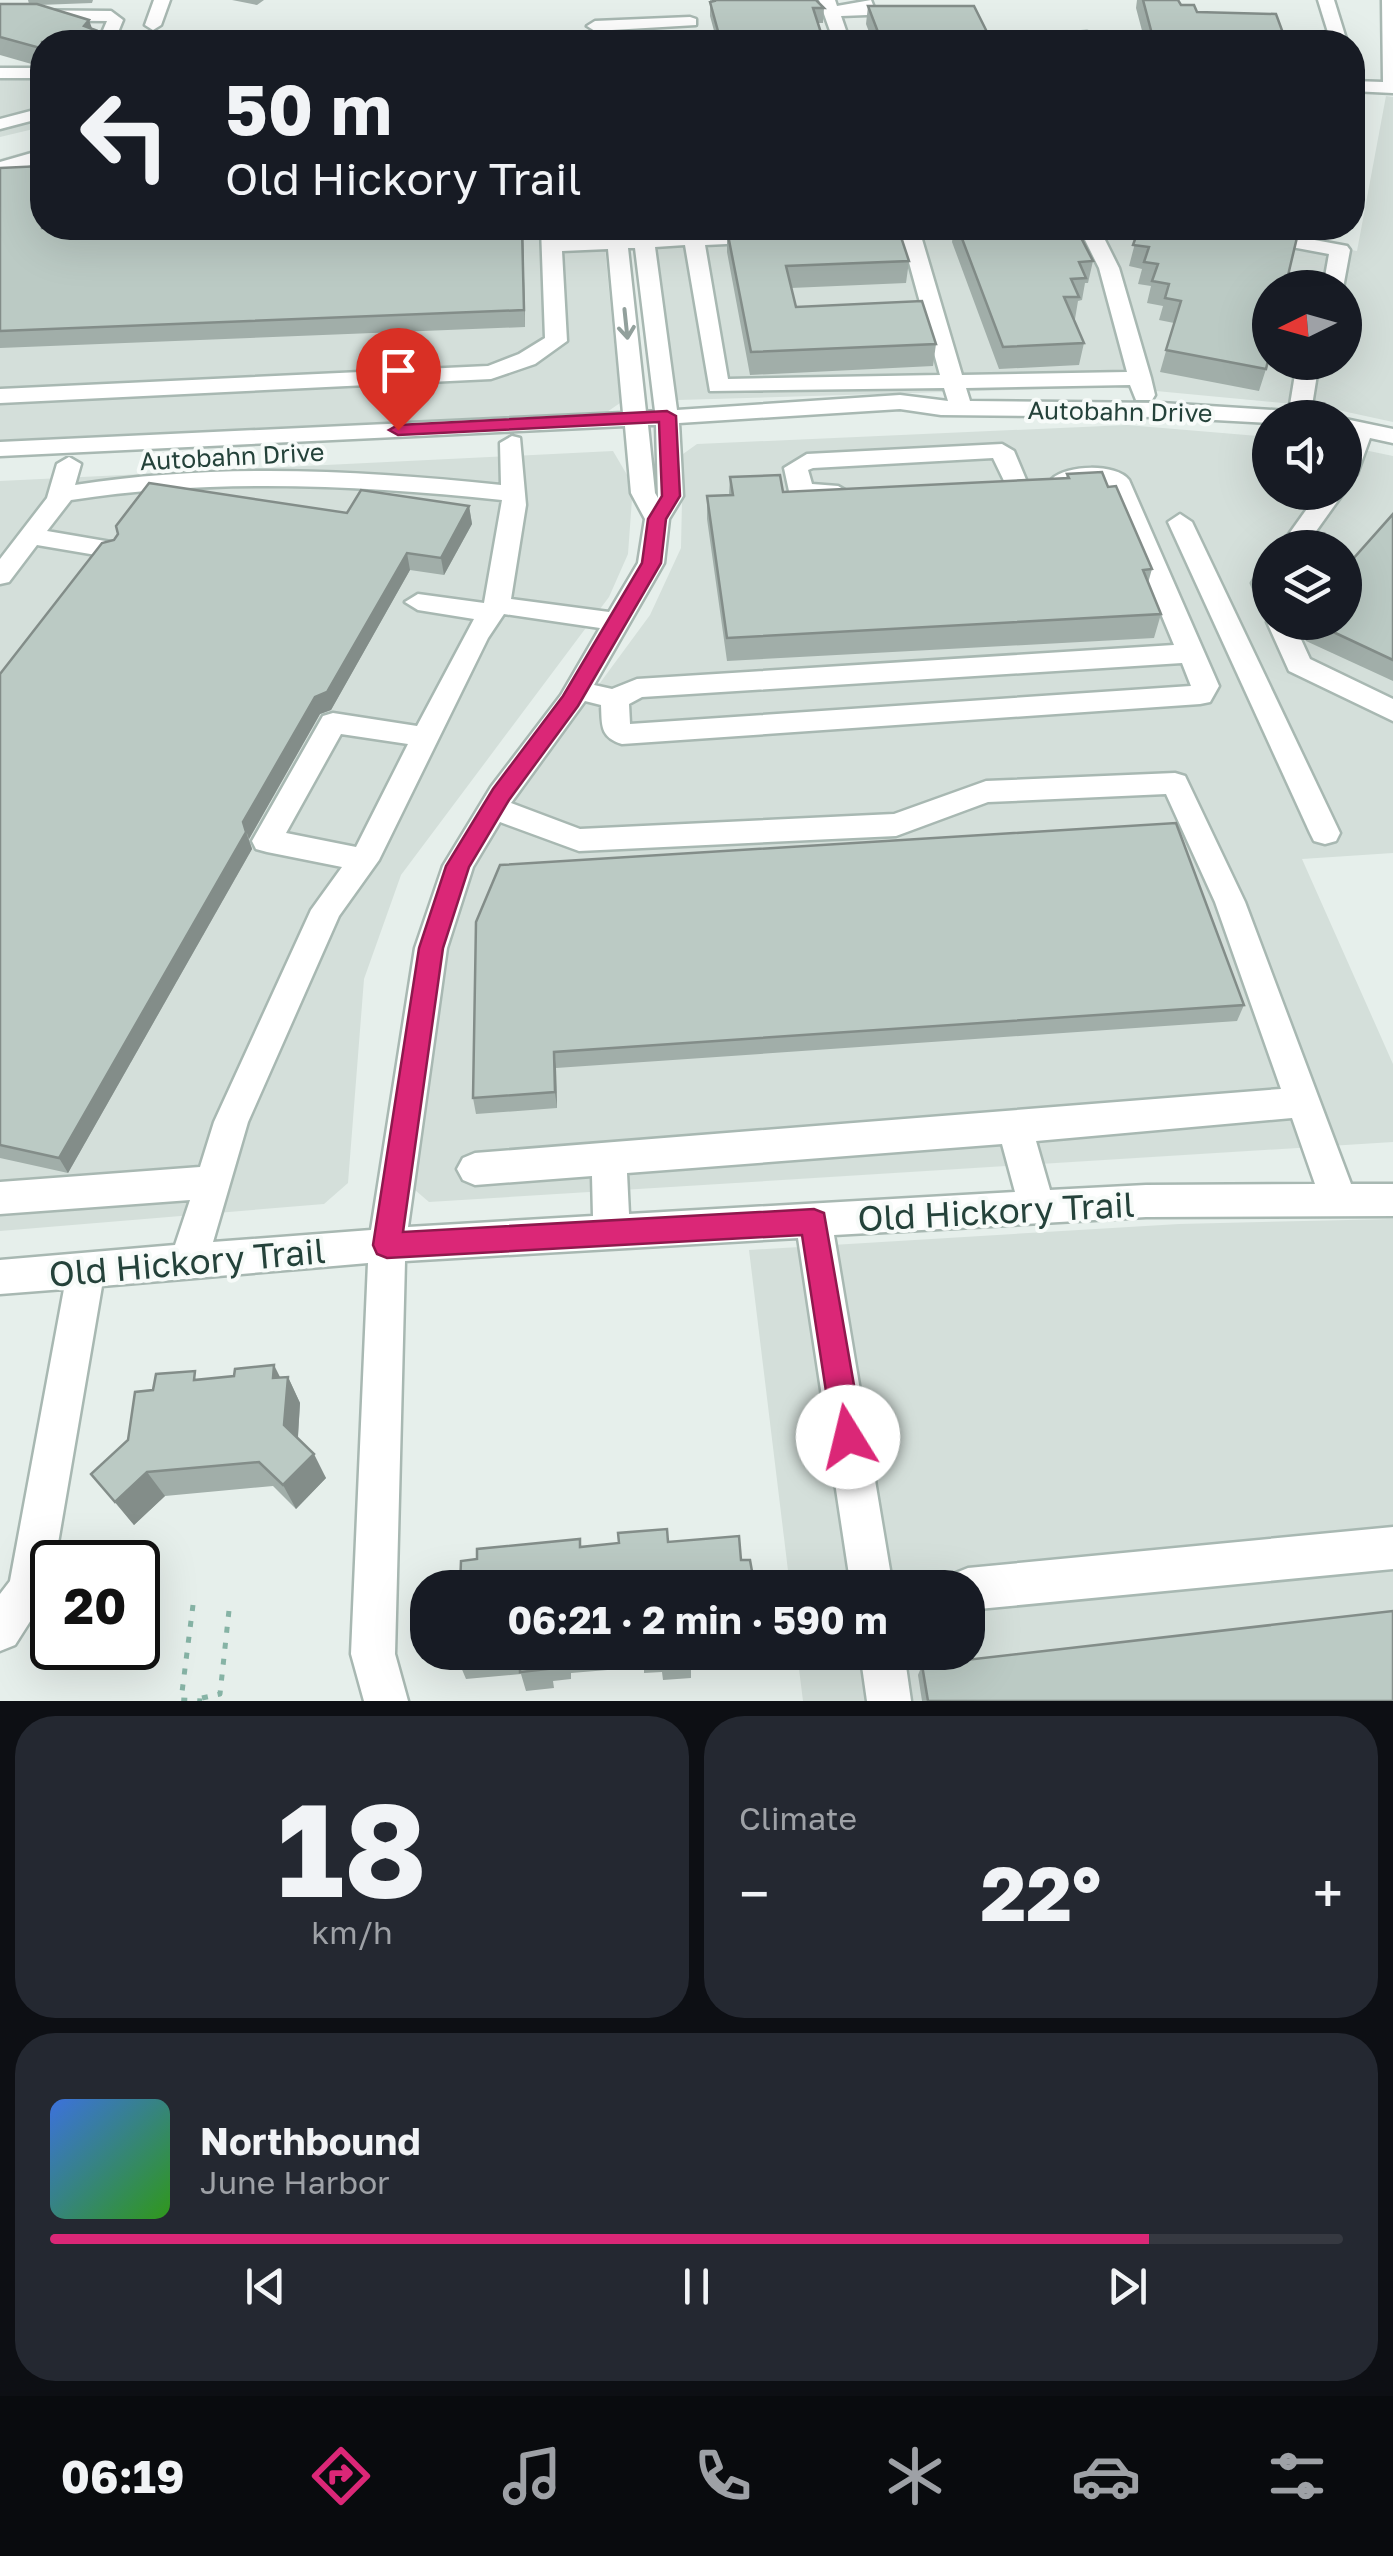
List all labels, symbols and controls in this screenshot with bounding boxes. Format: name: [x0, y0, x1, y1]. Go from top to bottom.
text: 50 m: [225, 66, 392, 150]
icon: left: [60, 70, 190, 200]
text: Old Hickory Trail: [225, 151, 582, 205]
north arrow: [1252, 270, 1362, 380]
map controls: [1252, 270, 1362, 640]
one-way arrow: [617, 308, 636, 340]
pin: [356, 328, 441, 431]
icon: arrive: [371, 343, 426, 398]
street label: Autobahn Drive: [1027, 394, 1213, 428]
button: sound: [1252, 400, 1362, 510]
street label: Autobahn Drive: [139, 436, 325, 476]
button: layers: [1252, 530, 1362, 640]
street label: Old Hickory Trail: [856, 1183, 1136, 1239]
street label: Old Hickory Trail: [47, 1229, 327, 1295]
position arrow: [796, 1385, 900, 1489]
speed limit sign: 20: [30, 1540, 160, 1670]
text: 06:21 · 2 min · 590 m: [507, 1597, 888, 1642]
text: 18: [277, 1770, 427, 1926]
text: Climate: [739, 1799, 857, 1837]
text: 22°: [981, 1847, 1101, 1938]
text: −: [739, 1860, 769, 1926]
text: +: [1313, 1860, 1343, 1926]
text: km/h: [311, 1913, 393, 1951]
text: Northbound: [200, 2118, 421, 2163]
text: June Harbor: [200, 2163, 390, 2201]
icon: previous: [238, 2259, 293, 2314]
icon: pause: [669, 2259, 724, 2314]
icon: next: [1100, 2259, 1155, 2314]
icon: directions: [306, 2441, 376, 2511]
icon: music: [497, 2441, 567, 2511]
icon: phone: [688, 2441, 758, 2511]
icon: climate: [880, 2441, 950, 2511]
icon: car: [1071, 2441, 1141, 2511]
icon: filters: [1262, 2441, 1332, 2511]
text: 06:19: [61, 2449, 185, 2503]

